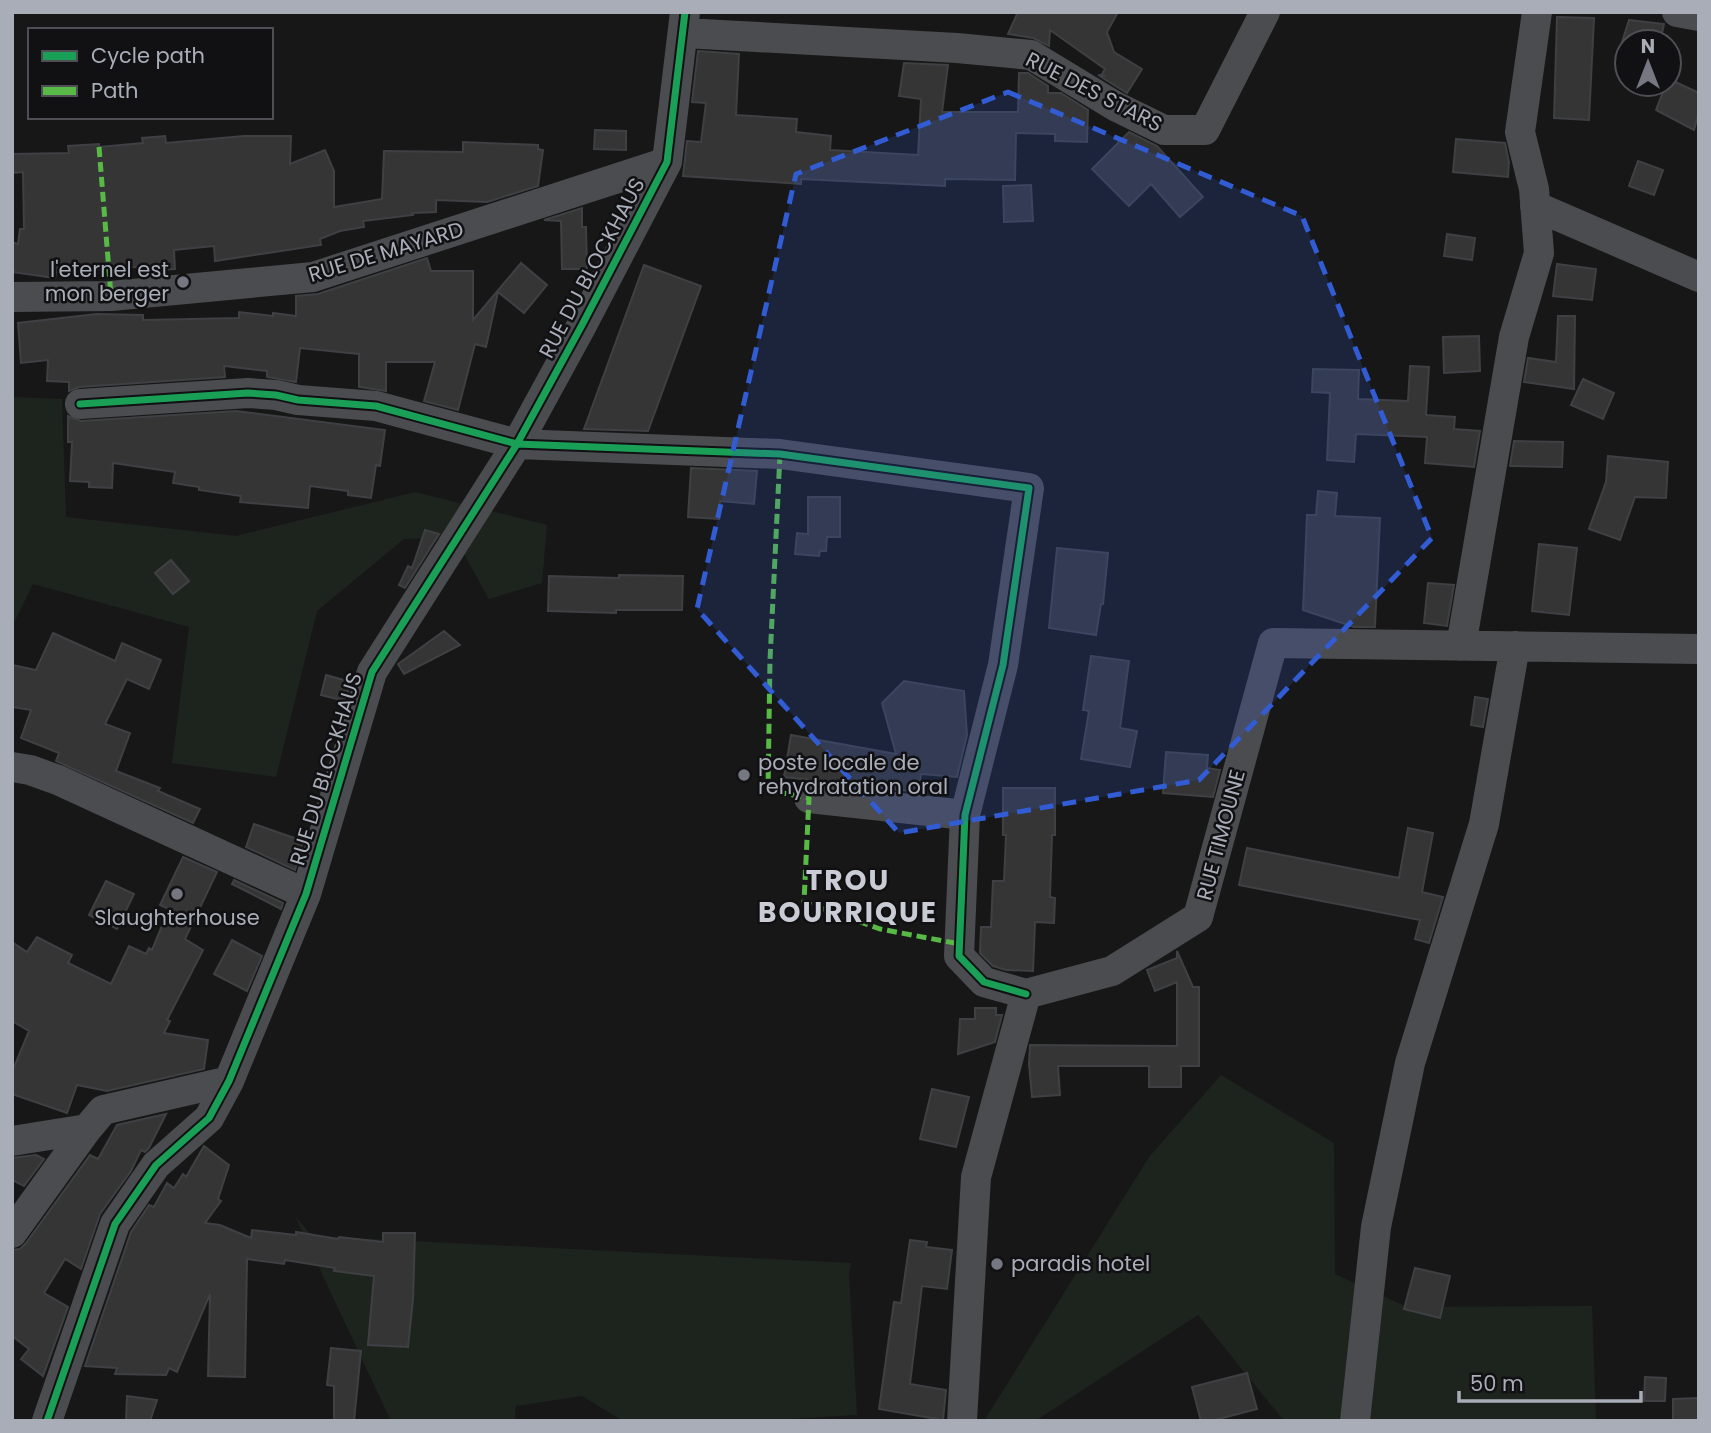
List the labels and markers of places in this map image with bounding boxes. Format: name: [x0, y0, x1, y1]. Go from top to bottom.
place label: l'eternel est mon berger: [45, 255, 169, 308]
marker: l'eternel est mon berger: [175, 274, 191, 290]
place label: poste locale de rehydratation oral: [758, 748, 948, 801]
marker: poste locale de rehydratation oral: [736, 767, 752, 783]
marker: Slaughterhouse: [169, 886, 185, 902]
place label: Slaughterhouse: [94, 903, 260, 932]
place label: paradis hotel: [1011, 1249, 1150, 1278]
marker: paradis hotel: [989, 1256, 1005, 1272]

